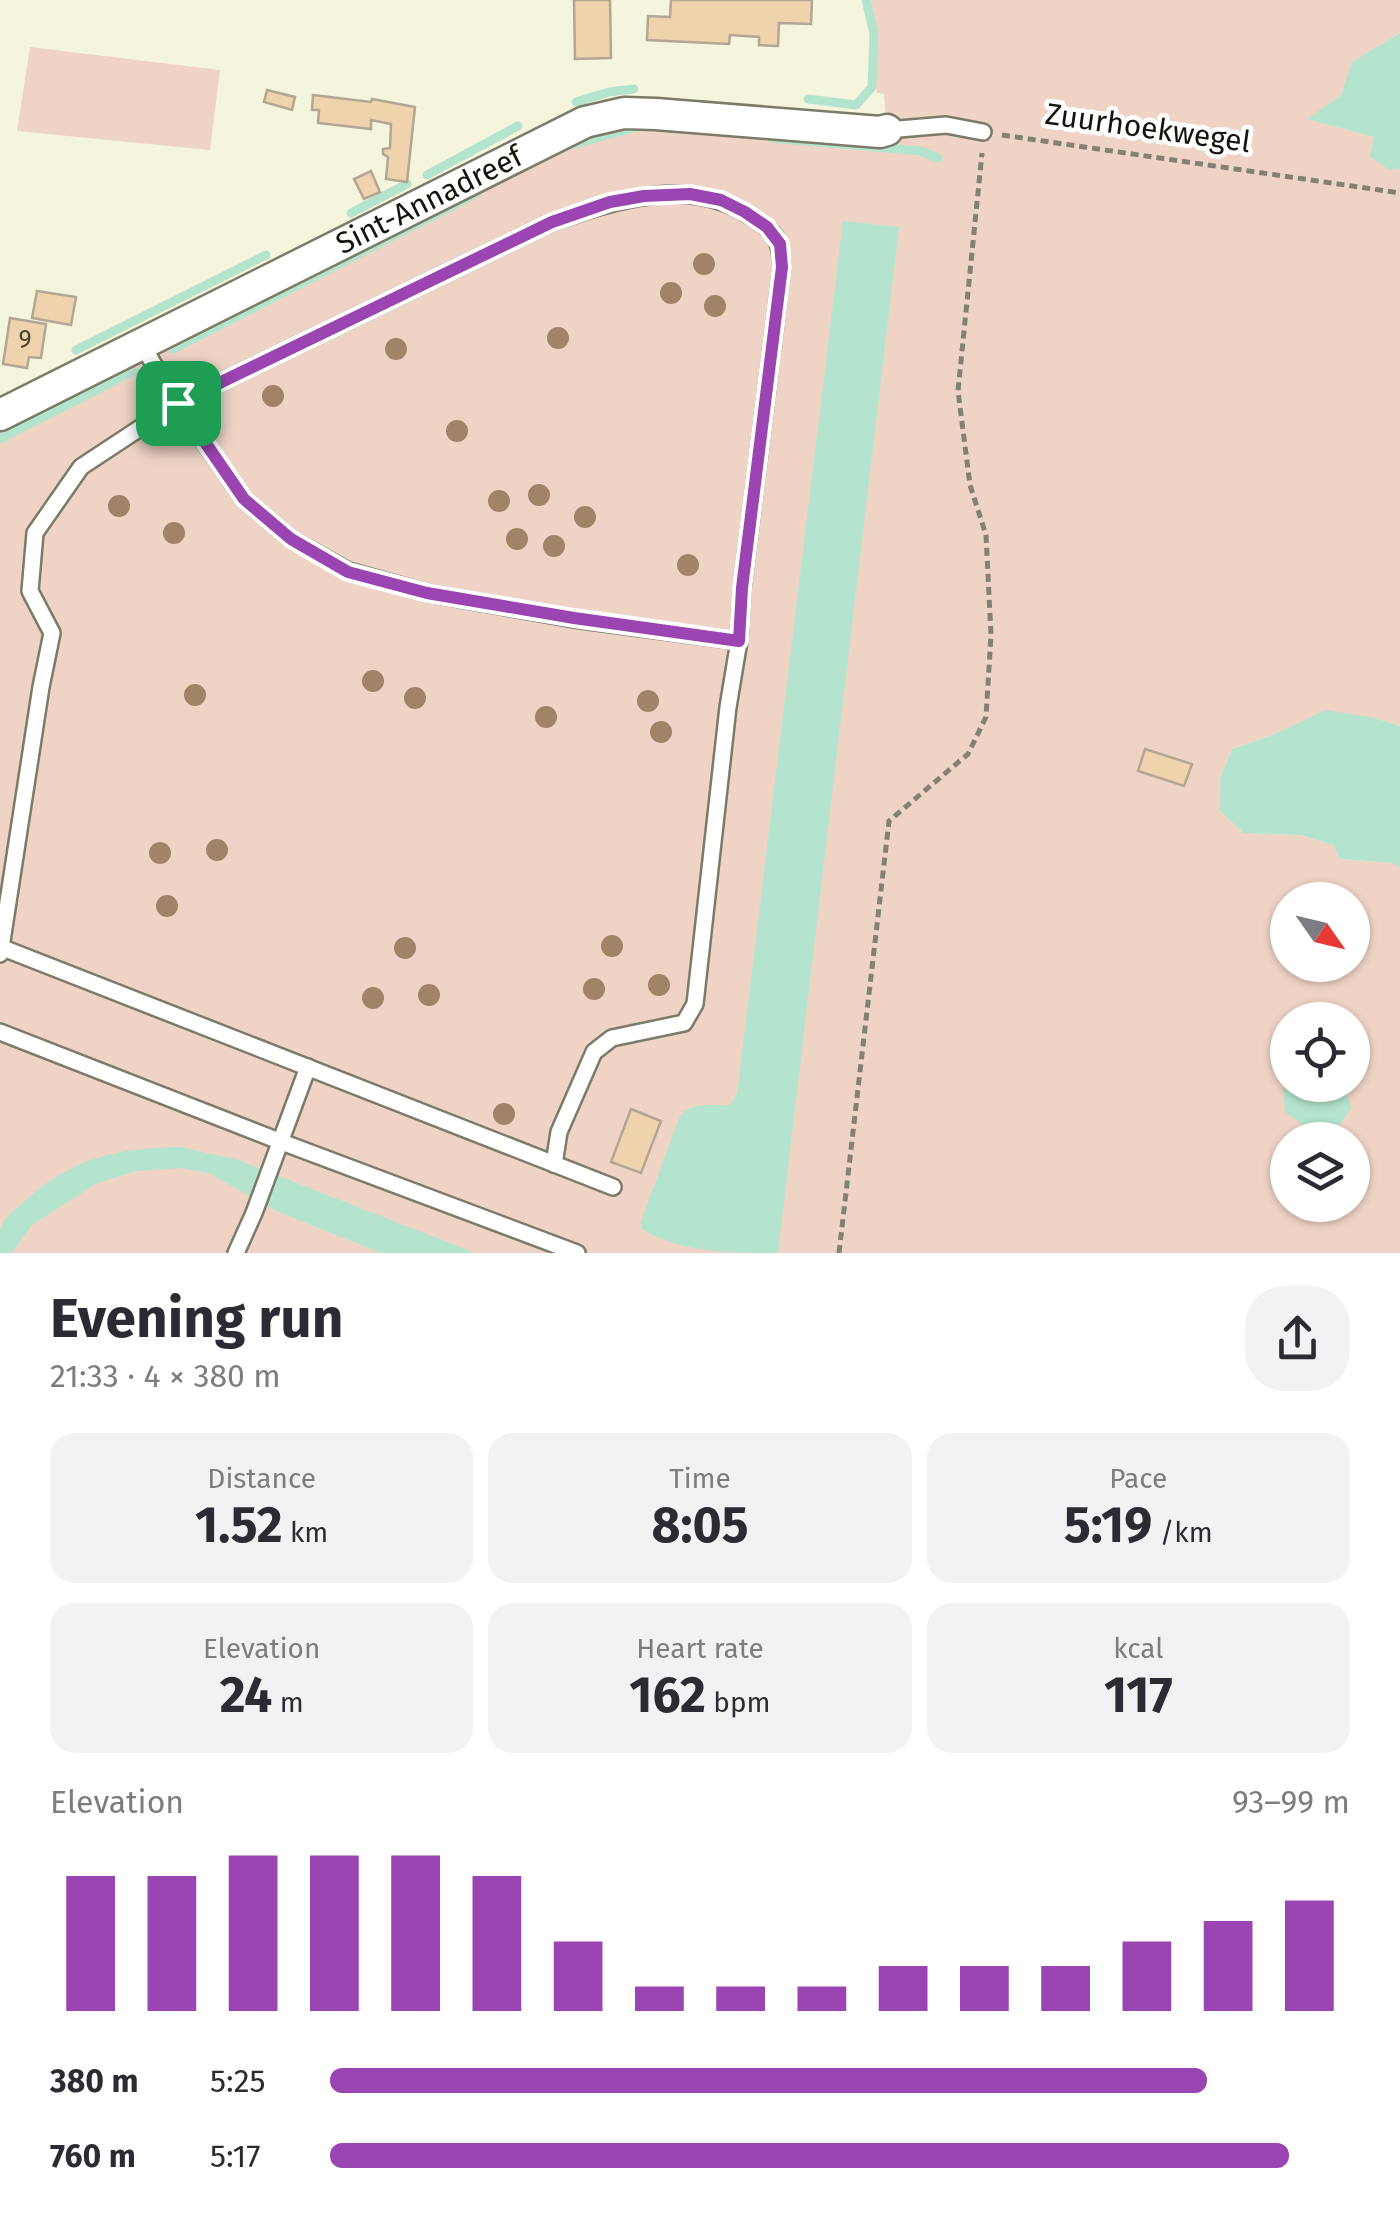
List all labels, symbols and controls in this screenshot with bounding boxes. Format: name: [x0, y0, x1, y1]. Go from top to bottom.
street label: Zuurhoekwegel: [1043, 96, 1253, 160]
street label: Sint-Annadreef: [330, 137, 530, 262]
house number: 9: [18, 325, 32, 355]
pin: [136, 361, 221, 446]
icon: arrive: [151, 376, 206, 431]
north arrow: [1270, 882, 1370, 982]
map controls: [1270, 882, 1370, 1222]
button: locate: [1270, 1002, 1370, 1102]
button: layers: [1270, 1122, 1370, 1222]
text: Evening run: [50, 1286, 344, 1352]
button: share: [1245, 1286, 1350, 1391]
text: 21:33 · 4 × 380 m: [50, 1357, 281, 1395]
text: Distance: [207, 1462, 316, 1495]
text: Time: [669, 1462, 731, 1495]
text: Pace: [1109, 1462, 1167, 1495]
text: 1.52: [195, 1495, 283, 1555]
text: 8:05: [651, 1495, 749, 1555]
text: 5:19: [1064, 1495, 1152, 1555]
text: km: [283, 1516, 328, 1549]
text: /km: [1152, 1516, 1213, 1549]
text: Elevation: [203, 1632, 320, 1665]
text: Heart rate: [636, 1632, 764, 1665]
text: kcal: [1113, 1632, 1164, 1665]
text: 24: [220, 1665, 272, 1725]
text: 162: [629, 1665, 706, 1725]
text: 117: [1104, 1665, 1173, 1725]
text: m: [272, 1686, 304, 1719]
text: bpm: [706, 1686, 771, 1719]
text: Elevation: [50, 1783, 184, 1821]
text: 93–99 m: [1232, 1783, 1350, 1821]
text: 380 m: [50, 2062, 139, 2100]
text: 5:25: [210, 2062, 266, 2100]
text: 760 m: [50, 2137, 136, 2175]
text: 5:17: [210, 2137, 261, 2175]

